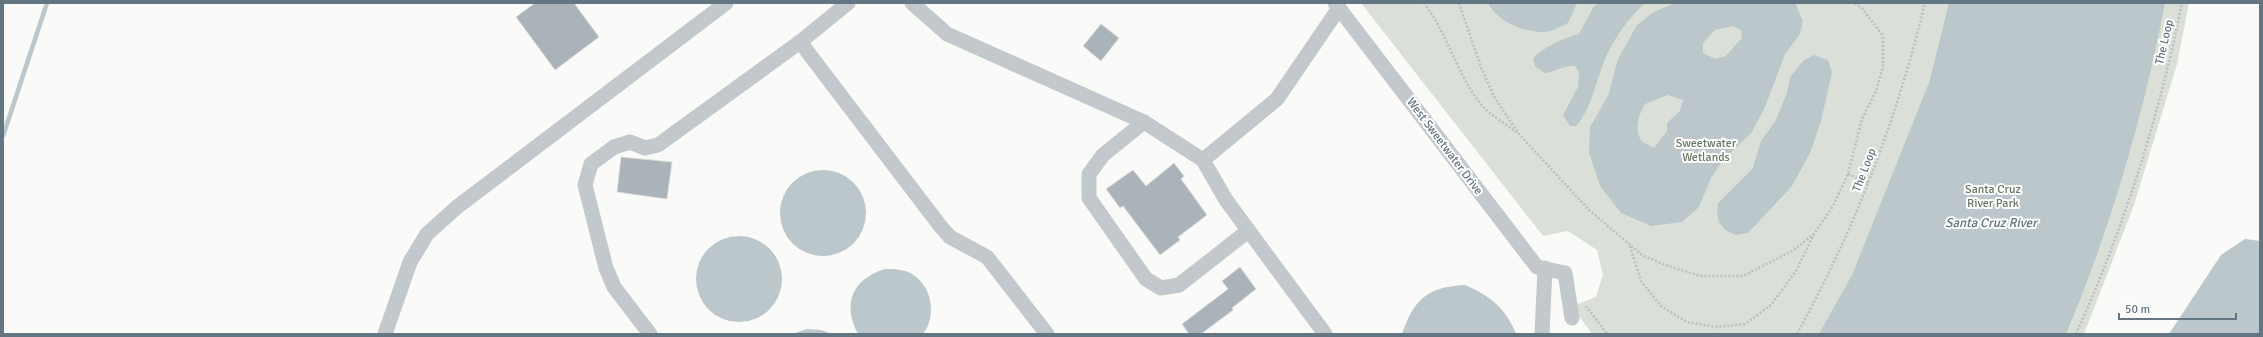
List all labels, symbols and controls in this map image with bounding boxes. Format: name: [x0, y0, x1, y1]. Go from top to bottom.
street label: The Loop: [2152, 18, 2177, 66]
street label: West Sweetwater Drive: [1403, 95, 1486, 198]
park label: Sweetwater Wetlands: [1676, 136, 1737, 165]
street label: The Loop: [1849, 146, 1880, 194]
park label: Santa Cruz River Park: [1965, 182, 2021, 211]
water label: Santa Cruz River: [1945, 215, 2039, 231]
scale bar: [2119, 295, 2236, 321]
text: 50 m: [2125, 302, 2150, 317]

